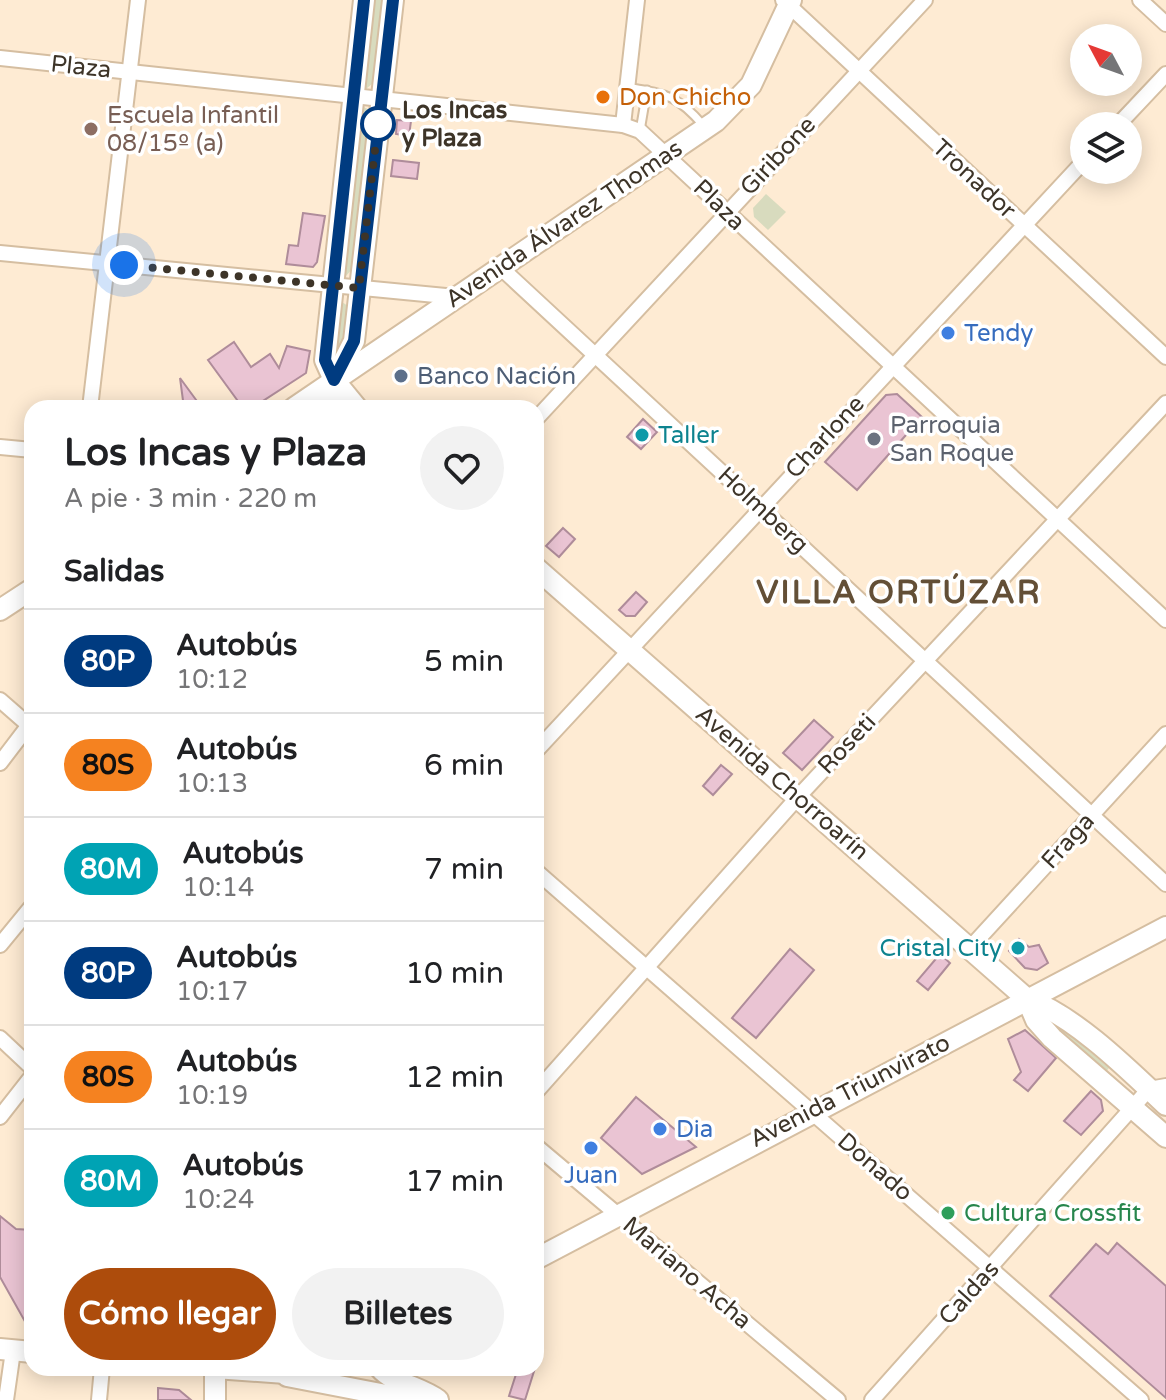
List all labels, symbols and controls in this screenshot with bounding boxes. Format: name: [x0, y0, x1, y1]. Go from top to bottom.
north arrow: [1070, 24, 1142, 96]
map controls: [1070, 24, 1142, 184]
street label: Plaza: [49, 49, 113, 85]
place label: Don Chicho: [619, 83, 751, 112]
marker: Don Chicho: [594, 88, 612, 106]
place label: Los Incas y Plaza: [402, 96, 507, 153]
place label: Escuela Infantil 08/15º (a): [107, 101, 279, 158]
marker: Los Incas y Plaza: [361, 107, 395, 141]
street label: Giribone: [734, 111, 822, 201]
button: layers: [1070, 112, 1142, 184]
marker: Escuela Infantil 08/15º (a): [82, 120, 100, 138]
street label: Avenida Álvarez Thomas: [439, 133, 688, 314]
street label: Tronador: [926, 133, 1022, 225]
street label: Plaza: [687, 173, 751, 237]
your location: [104, 245, 144, 285]
place label: Tendy: [964, 319, 1033, 348]
marker: Tendy: [939, 324, 957, 342]
place label: Banco Nación: [417, 362, 576, 391]
marker: Banco Nación: [392, 367, 410, 385]
street label: Charlone: [779, 390, 871, 484]
place label: Parroquia San Roque: [890, 411, 1014, 468]
place label: Taller: [658, 421, 720, 450]
button: heart: [420, 426, 504, 510]
marker: Taller: [633, 426, 651, 444]
text: Los Incas y Plaza: [64, 430, 367, 476]
marker: Parroquia San Roque: [865, 430, 883, 448]
street label: Holmberg: [712, 461, 814, 559]
text: A pie · 3 min · 220 m: [64, 483, 317, 514]
text: Salidas: [64, 553, 164, 590]
district label: VILLA ORTÚZAR: [756, 572, 1042, 612]
text: Autobús: [176, 627, 297, 664]
text: 5 min: [424, 643, 504, 680]
text: 80P: [81, 644, 135, 678]
text: 10:12: [176, 664, 248, 695]
street label: Avenida Chorroarín: [689, 700, 875, 866]
street label: Roseti: [812, 708, 882, 780]
text: Autobús: [176, 731, 297, 768]
text: 6 min: [424, 747, 504, 784]
text: 80S: [82, 748, 134, 782]
text: 10:13: [176, 768, 248, 799]
street label: Fraga: [1035, 807, 1101, 875]
text: Autobús: [182, 835, 304, 872]
text: 7 min: [424, 851, 504, 888]
text: 80M: [80, 852, 142, 886]
text: 10:14: [182, 872, 254, 903]
place label: Cristal City: [879, 934, 1002, 963]
text: Autobús: [176, 939, 297, 976]
marker: Cristal City: [1009, 939, 1027, 957]
text: 10 min: [405, 955, 504, 992]
text: 80P: [81, 956, 135, 990]
text: 10:17: [176, 976, 248, 1007]
street label: Avenida Triunvirato: [745, 1028, 955, 1154]
text: Autobús: [176, 1043, 297, 1080]
text: 12 min: [405, 1059, 504, 1096]
text: 80S: [82, 1060, 134, 1094]
text: 10:19: [176, 1080, 248, 1111]
place label: Dia: [676, 1115, 713, 1144]
marker: Dia: [651, 1120, 669, 1138]
street label: Donado: [832, 1127, 918, 1207]
marker: Juan: [582, 1139, 600, 1157]
text: Autobús: [182, 1147, 304, 1184]
place label: Juan: [564, 1161, 618, 1190]
text: 17 min: [405, 1163, 504, 1200]
text: 80M: [80, 1164, 142, 1198]
text: 10:24: [182, 1184, 254, 1215]
place label: Cultura Crossfit: [964, 1199, 1141, 1228]
marker: Cultura Crossfit: [939, 1204, 957, 1222]
street label: Mariano Acha: [617, 1211, 757, 1335]
street label: Caldas: [933, 1255, 1005, 1331]
button: Cómo llegar: [64, 1268, 276, 1360]
button: Billetes: [292, 1268, 504, 1360]

